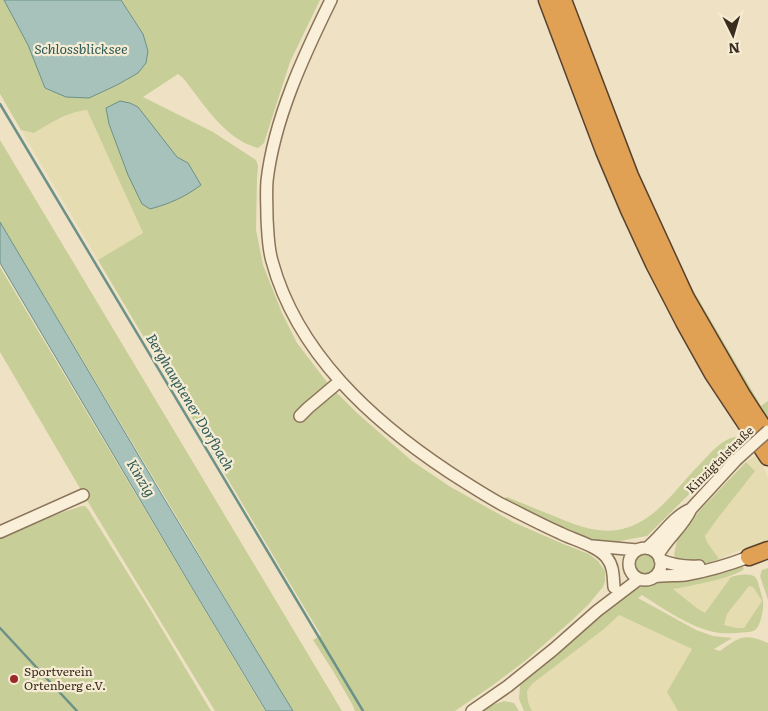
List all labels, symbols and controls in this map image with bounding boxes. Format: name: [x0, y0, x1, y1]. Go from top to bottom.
north arrow: [708, 10, 758, 60]
water label: Schlossblicksee: [34, 38, 128, 58]
text: N: [727, 38, 741, 59]
water label: Berghauptener Dorfbach: [142, 329, 240, 474]
street label: Kinzigtalstraße: [681, 421, 757, 497]
water label: Kinzig: [123, 455, 161, 500]
place label: Sportverein Ortenberg e.V.: [24, 662, 106, 694]
marker: Sportverein Ortenberg e.V.: [8, 673, 20, 685]

